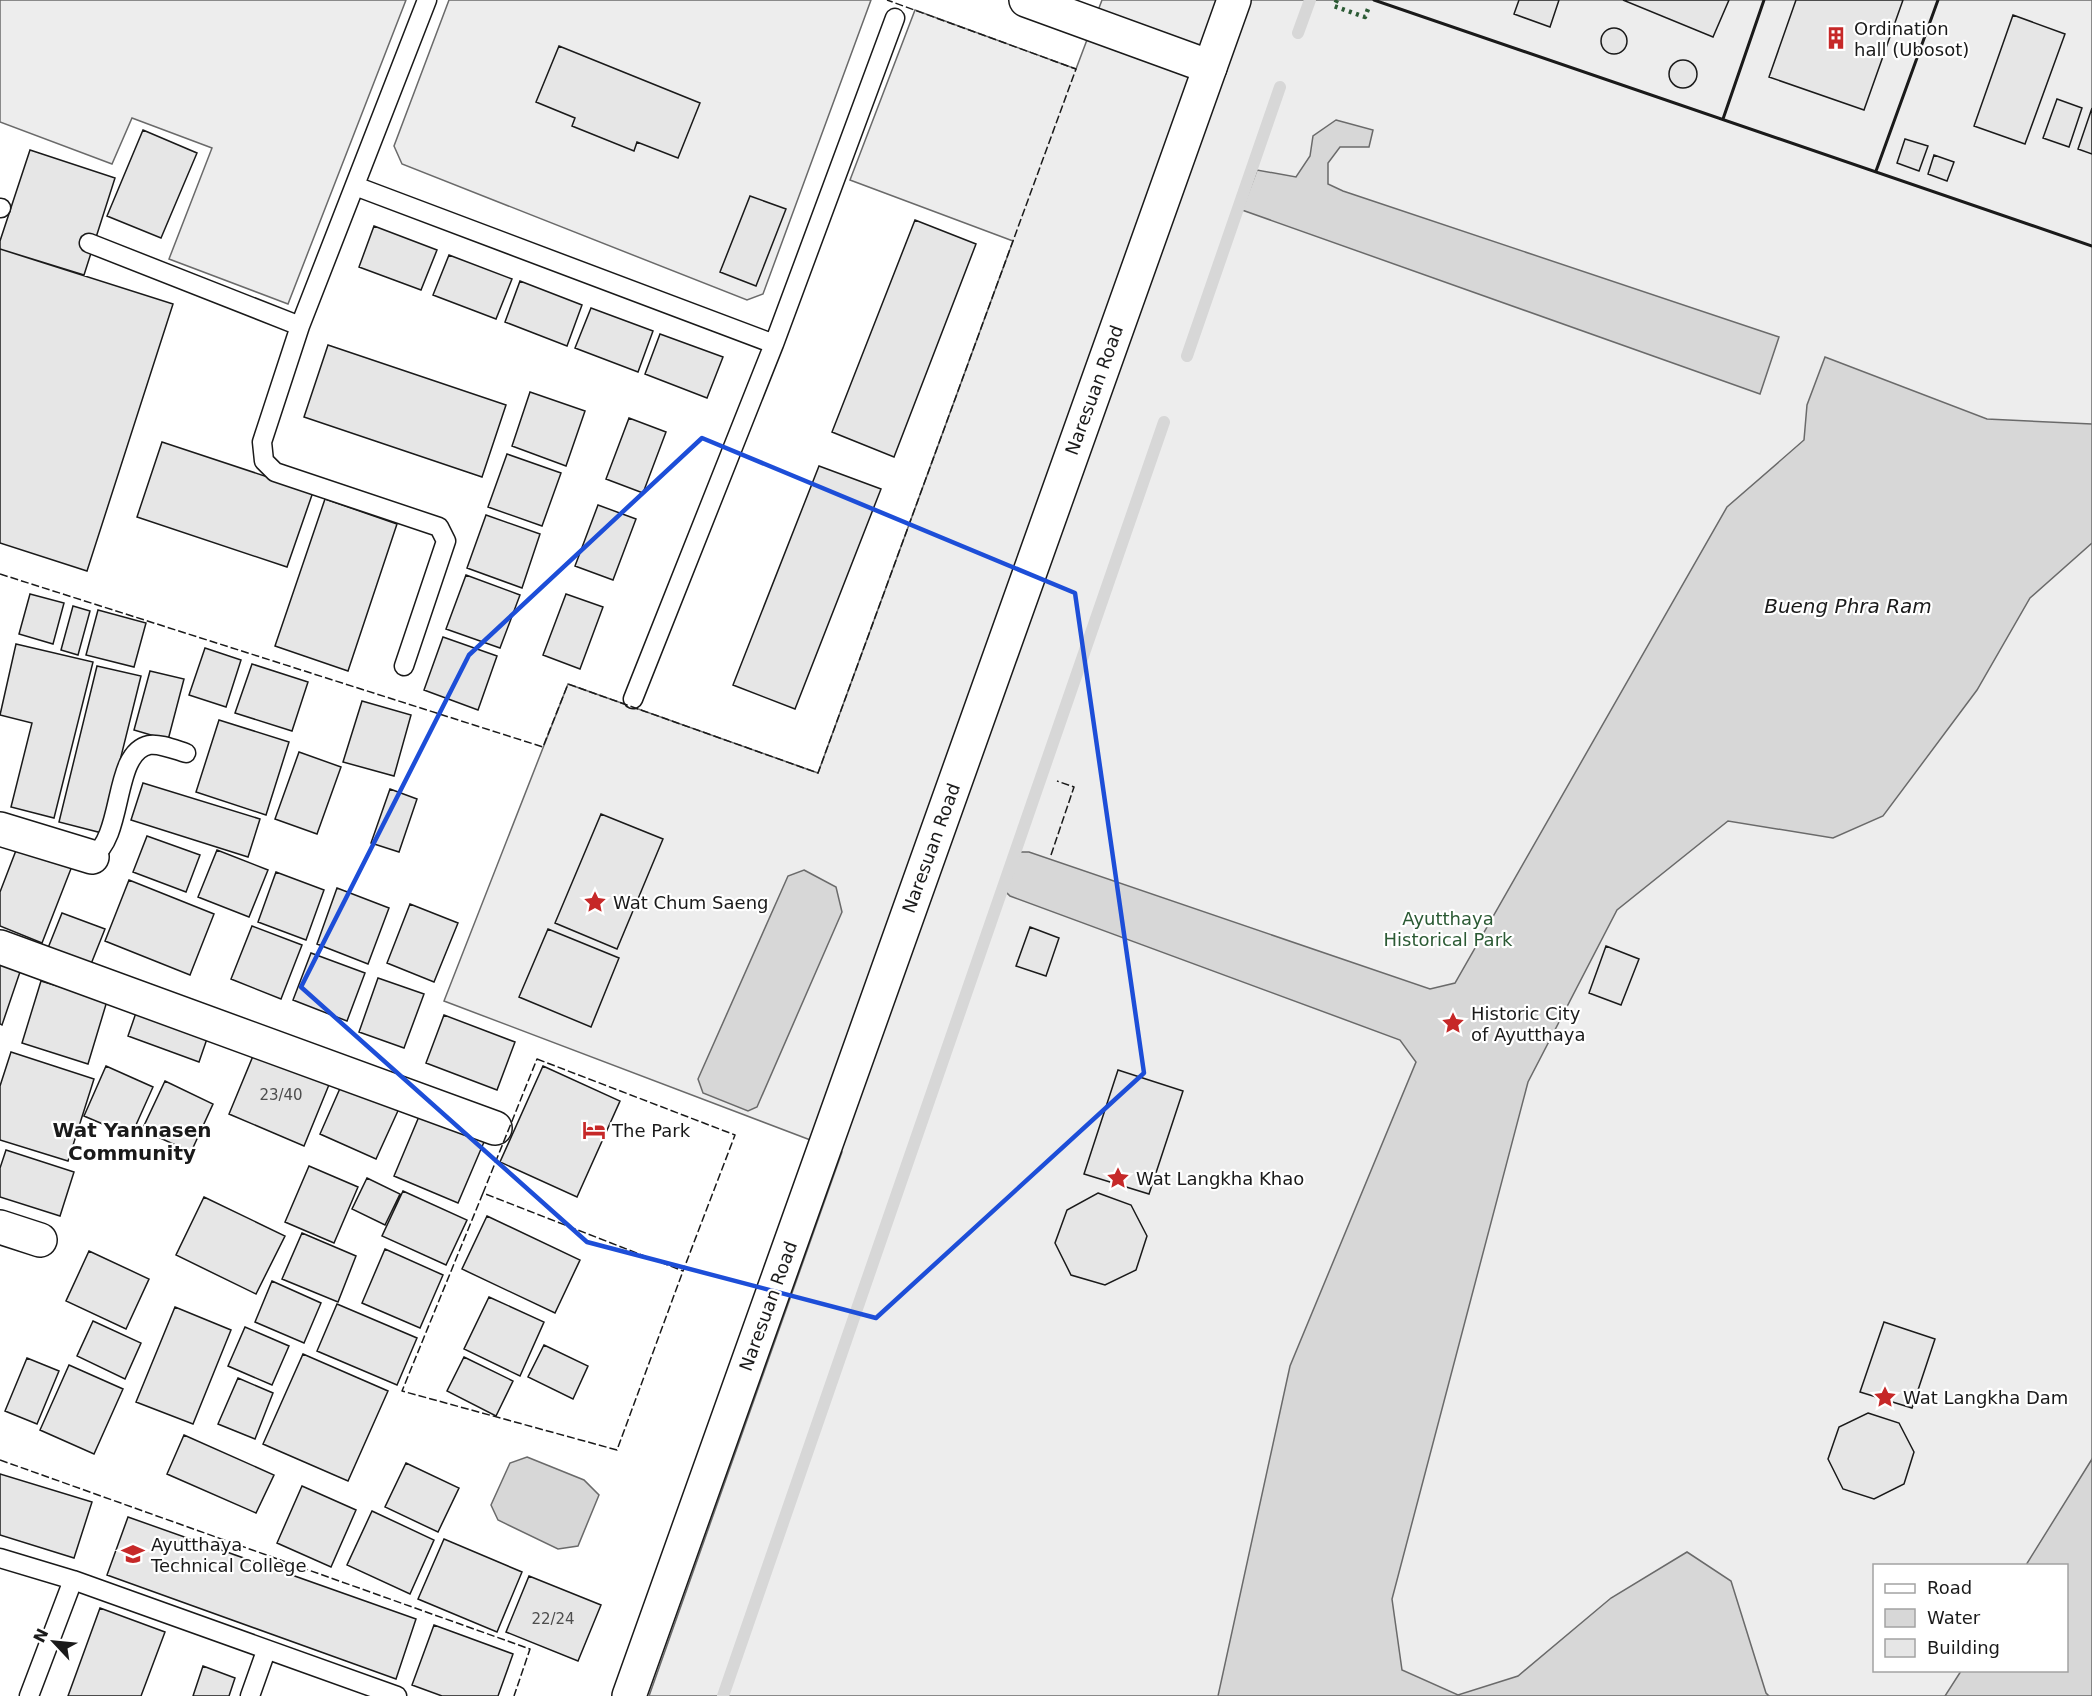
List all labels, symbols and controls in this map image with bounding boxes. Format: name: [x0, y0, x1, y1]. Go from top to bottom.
place label: Ordination hall (Ubosot): [1854, 18, 1969, 60]
building icon: Ordination hall (Ubosot): [1823, 25, 1849, 51]
street label: Naresuan Road: [1061, 322, 1127, 458]
water label: Bueng Phra Ram: [1764, 594, 1932, 618]
street label: Naresuan Road: [898, 780, 964, 916]
place icon: Wat Chum Saeng: [582, 889, 608, 915]
place label: Wat Chum Saeng: [613, 892, 768, 913]
park label: Ayutthaya Historical Park: [1384, 908, 1513, 950]
place label: Historic City of Ayutthaya: [1471, 1003, 1585, 1045]
place icon: Historic City of Ayutthaya: [1440, 1010, 1466, 1036]
house number: 23/40: [259, 1086, 303, 1104]
hotel icon: The Park: [581, 1117, 607, 1143]
district label: Wat Yannasen Community: [52, 1118, 212, 1165]
place label: The Park: [611, 1120, 691, 1141]
place icon: Wat Langkha Khao: [1105, 1165, 1131, 1191]
place label: Wat Langkha Khao: [1136, 1168, 1304, 1189]
street label: Naresuan Road: [735, 1238, 801, 1374]
place icon: Wat Langkha Dam: [1872, 1384, 1898, 1410]
place label: Wat Langkha Dam: [1903, 1387, 2068, 1408]
place label: Ayutthaya Technical College: [150, 1534, 307, 1576]
school or university icon: Ayutthaya Technical College: [120, 1541, 146, 1567]
legend: [1873, 1564, 2068, 1672]
text: Road: [1927, 1577, 1972, 1598]
text: Water: [1927, 1607, 1981, 1628]
house number: 22/24: [531, 1610, 575, 1628]
north arrow: [24, 1612, 84, 1672]
text: N: [29, 1625, 52, 1646]
text: Building: [1927, 1637, 2000, 1658]

